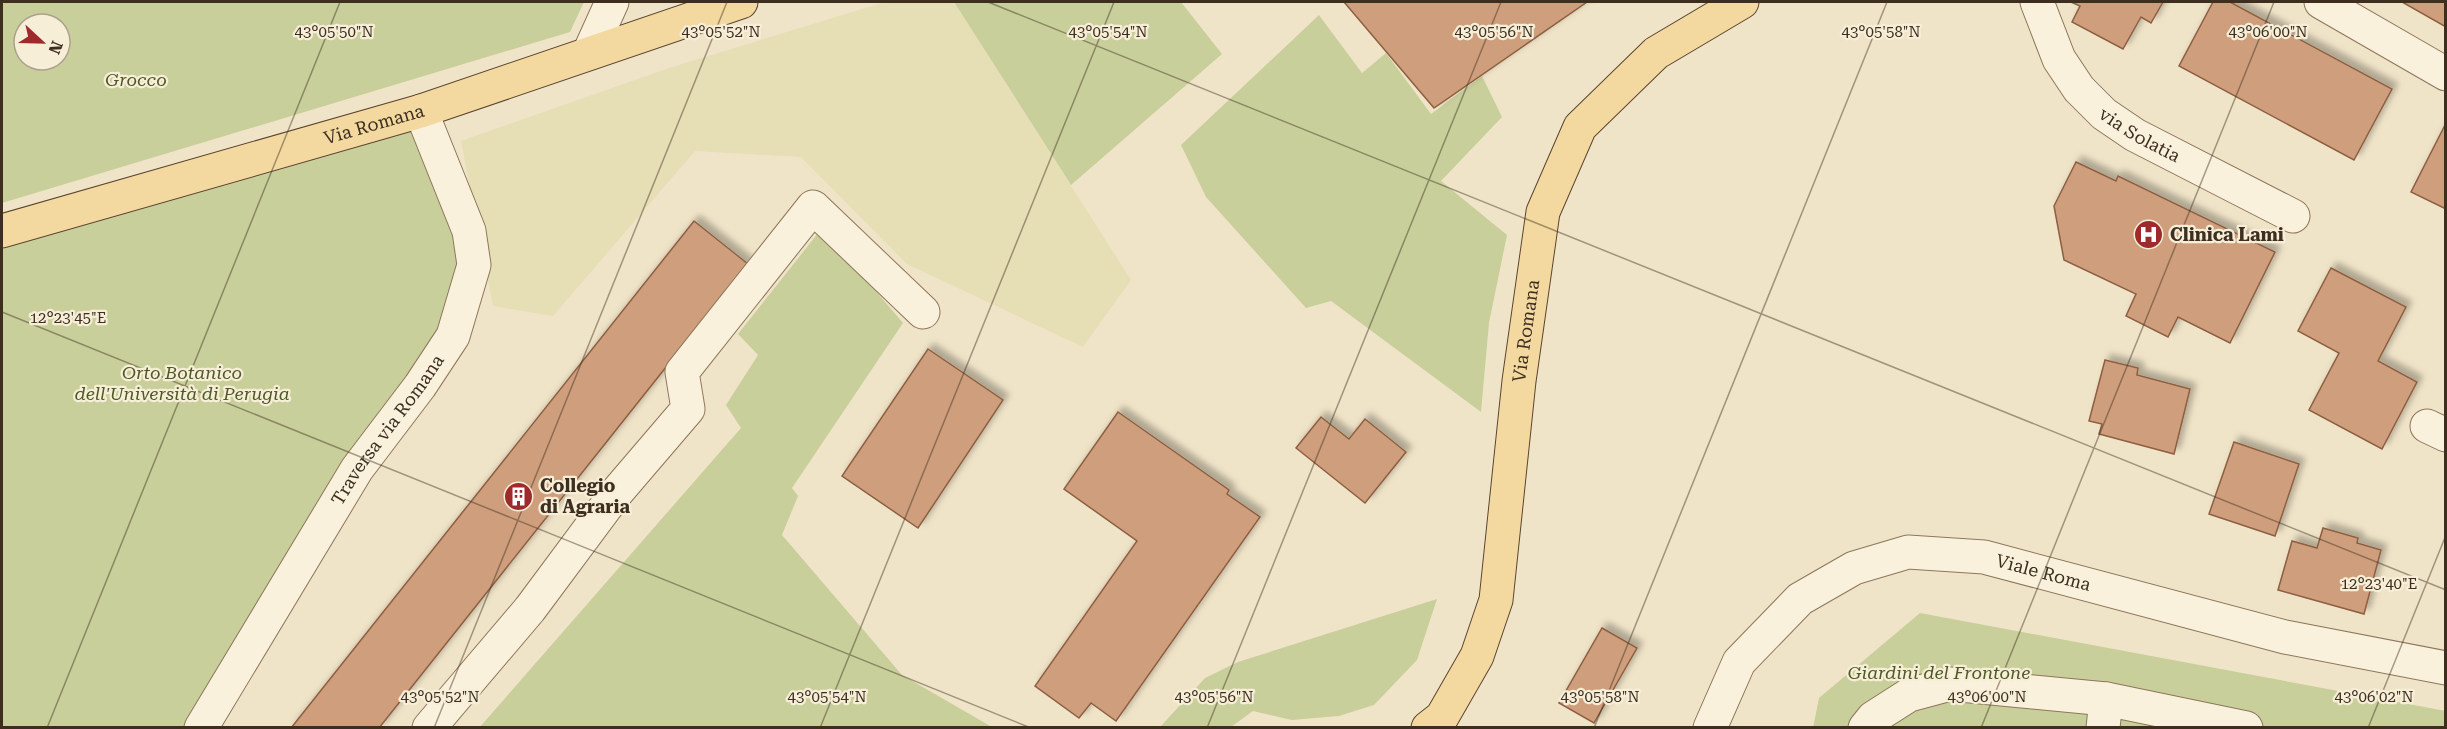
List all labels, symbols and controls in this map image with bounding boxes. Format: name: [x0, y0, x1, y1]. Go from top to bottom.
north arrow: [12, 12, 72, 72]
text: 43°05'50"N: [294, 23, 374, 41]
text: 43°05'52"N: [681, 23, 761, 41]
text: 43°05'54"N: [1068, 23, 1148, 41]
text: 43°05'56"N: [1454, 23, 1534, 41]
text: 43°05'58"N: [1841, 23, 1921, 41]
text: 43°06'00"N: [2228, 23, 2308, 41]
text: N: [44, 38, 67, 57]
park label: Grocco: [105, 69, 167, 90]
street label: Via Romana: [321, 100, 427, 148]
street label: via Solatia: [2095, 103, 2184, 166]
hospital icon: Clinica Lami: [2133, 219, 2165, 251]
place label: Clinica Lami: [2170, 224, 2284, 245]
street label: Via Romana: [1508, 278, 1543, 384]
text: 12°23'45"E: [30, 309, 106, 327]
street label: Traversa via Romana: [327, 350, 448, 509]
park label: Orto Botanico dell'Università di Perugia: [74, 362, 290, 404]
place label: Collegio di Agraria: [540, 475, 631, 517]
building icon: Collegio di Agraria: [503, 480, 535, 512]
street label: Viale Roma: [1994, 550, 2094, 595]
text: 12°23'40"E: [2341, 575, 2417, 593]
park label: Giardini del Frontone: [1848, 662, 2030, 683]
text: 43°05'52"N: [400, 688, 480, 706]
text: 43°05'54"N: [787, 688, 867, 706]
text: 43°05'56"N: [1174, 688, 1254, 706]
text: 43°05'58"N: [1560, 688, 1640, 706]
text: 43°06'00"N: [1947, 688, 2027, 706]
text: 43°06'02"N: [2334, 688, 2414, 706]

